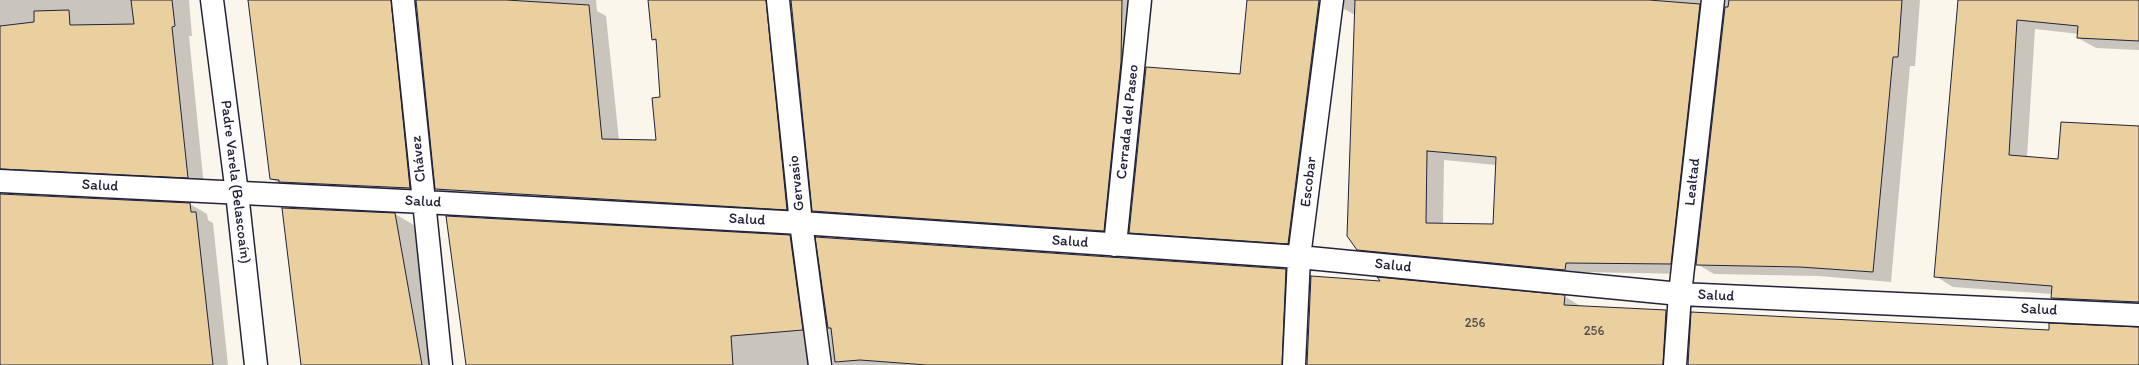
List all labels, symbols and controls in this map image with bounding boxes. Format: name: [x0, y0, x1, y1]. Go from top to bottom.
street label: Cerrada del Paseo: [1113, 64, 1143, 180]
street label: Padre Varela (Belascoaín): [216, 99, 254, 265]
street label: Chávez: [408, 135, 430, 183]
street label: Gervasio: [785, 154, 809, 212]
street label: Escobar: [1297, 156, 1321, 208]
street label: Lealtad: [1682, 157, 1704, 207]
street label: Salud: [81, 176, 119, 196]
street label: Salud: [404, 192, 442, 212]
street label: Salud: [728, 210, 766, 230]
street label: Salud: [1051, 232, 1089, 252]
street label: Salud: [1374, 255, 1412, 277]
street label: Salud: [1697, 286, 1735, 306]
street label: Salud: [2020, 300, 2058, 320]
house number: 256: [1465, 316, 1485, 332]
house number: 256: [1584, 324, 1604, 340]

